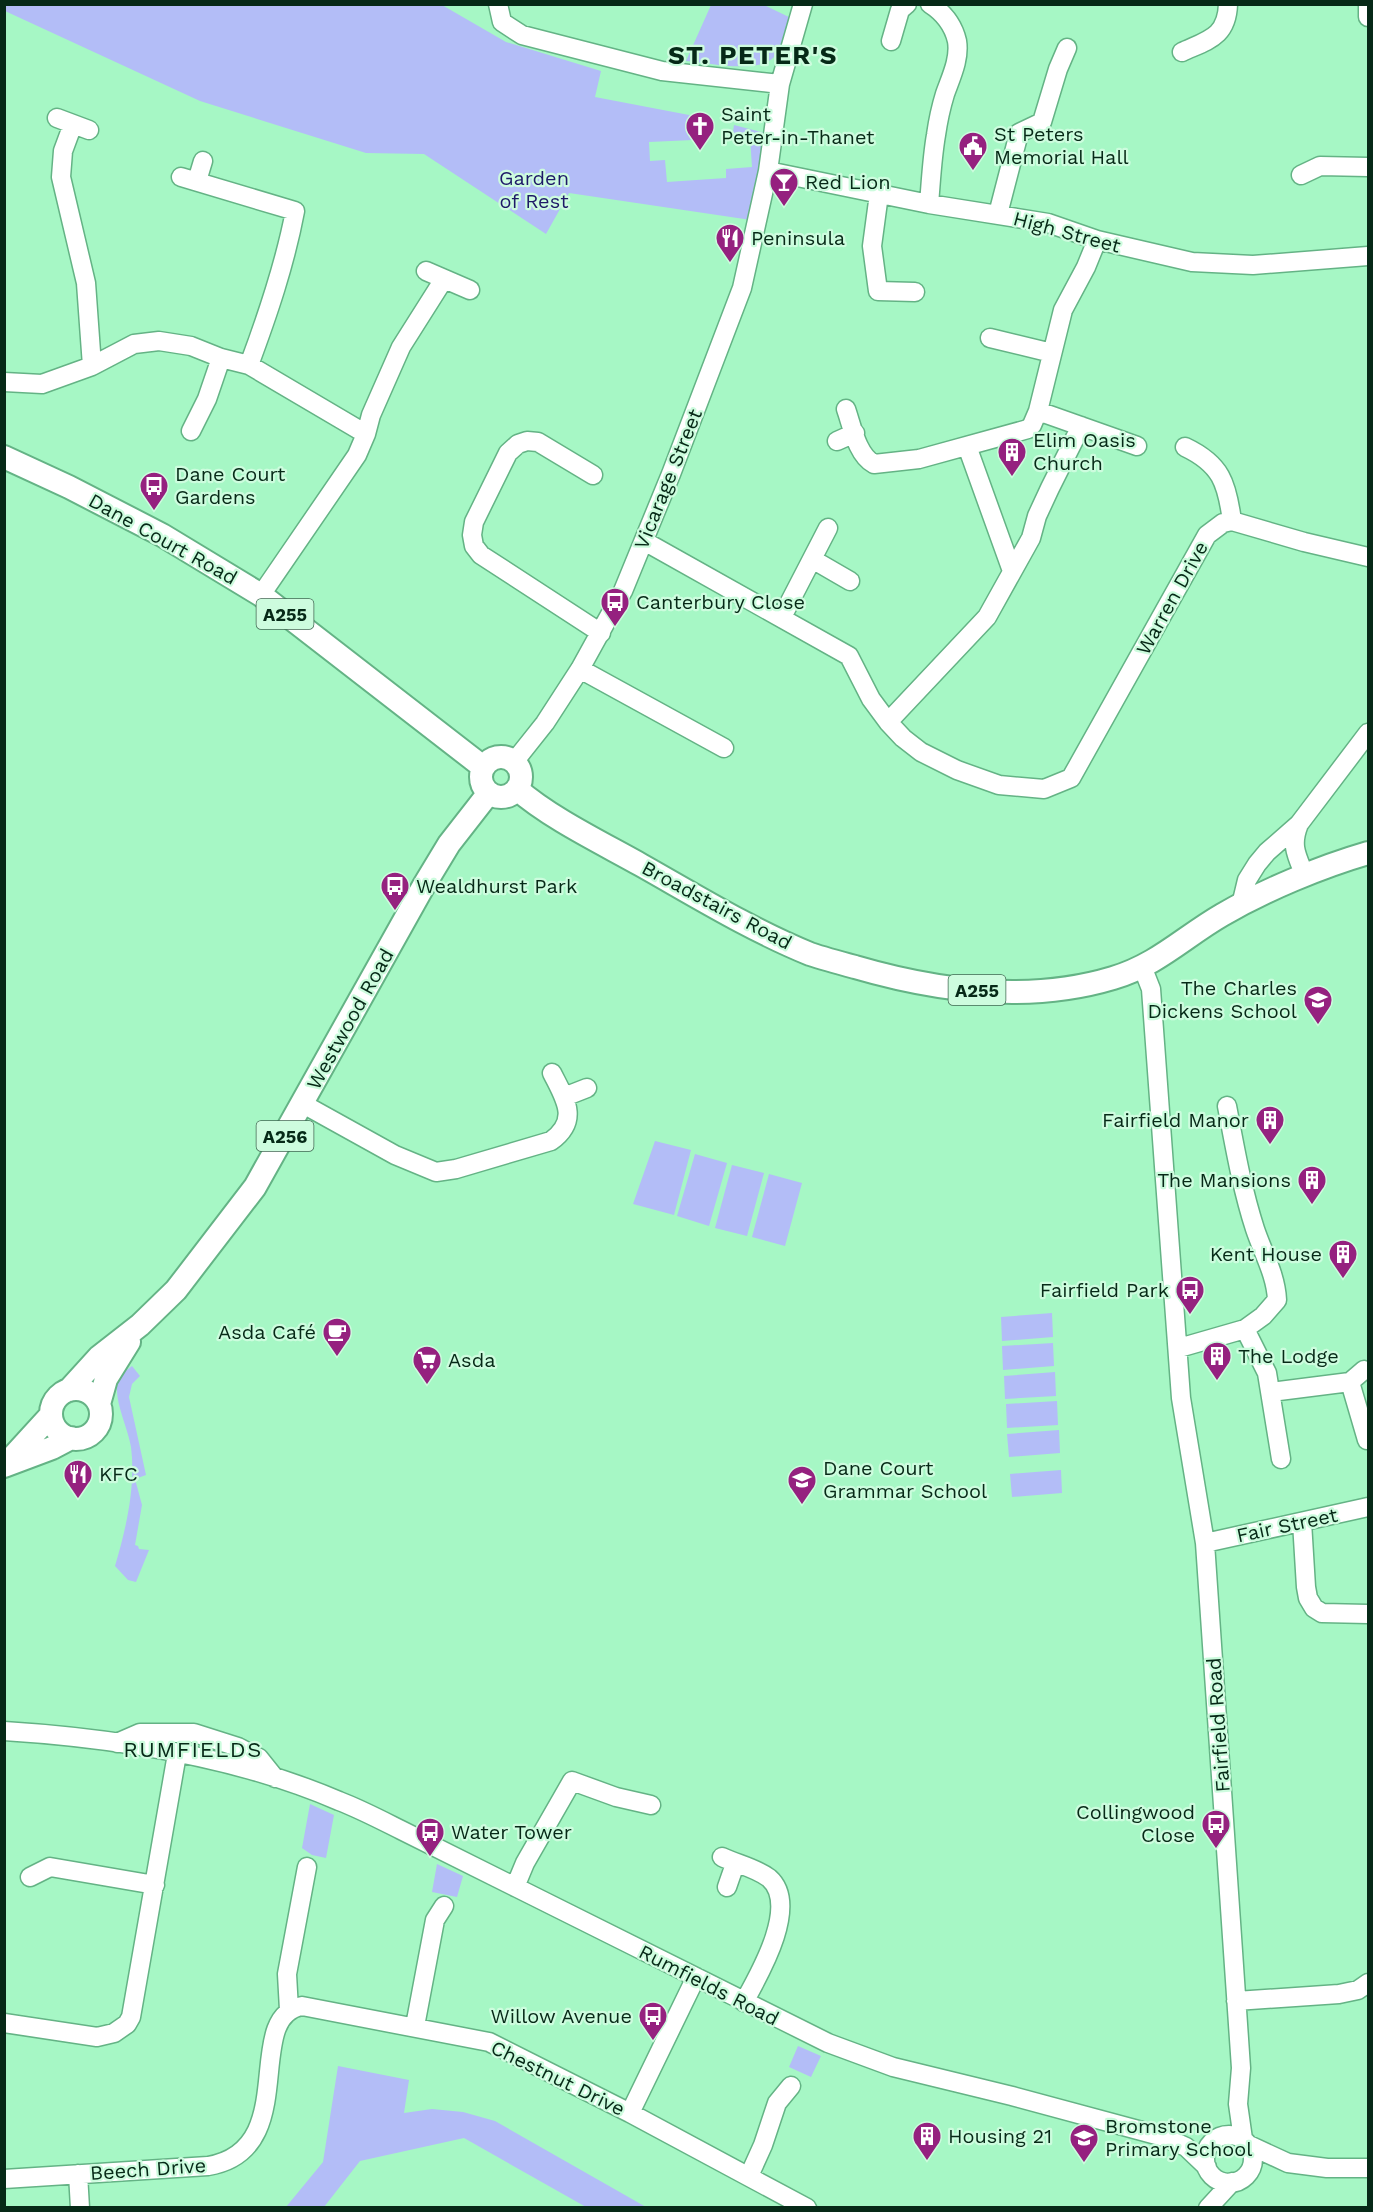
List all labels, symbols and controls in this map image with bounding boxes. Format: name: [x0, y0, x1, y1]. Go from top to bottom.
district label: ST. PETER'S: [668, 40, 838, 70]
place label: Saint Peter-in-Thanet: [721, 102, 875, 149]
church icon: Saint Peter-in-Thanet: [684, 110, 716, 152]
place label: St Peters Memorial Hall: [994, 122, 1129, 169]
public building icon: St Peters Memorial Hall: [957, 130, 989, 172]
park label: Garden of Rest: [499, 166, 569, 213]
bar icon: Red Lion: [768, 166, 800, 208]
place label: Red Lion: [805, 170, 891, 194]
street label: High Street: [1011, 206, 1124, 258]
restaurant icon: Peninsula: [714, 222, 746, 264]
place label: Peninsula: [751, 226, 845, 250]
street label: Vicarage Street: [629, 405, 707, 553]
place label: Elim Oasis Church: [1033, 428, 1136, 475]
building icon: Elim Oasis Church: [996, 436, 1028, 478]
place label: Dane Court Gardens: [175, 462, 286, 509]
bus stop icon: Dane Court Gardens: [138, 470, 170, 512]
street label: Dane Court Road: [85, 488, 241, 590]
street label: Warren Drive: [1131, 537, 1213, 659]
bus stop icon: Canterbury Close: [599, 586, 631, 628]
place label: Canterbury Close: [636, 590, 805, 614]
road number: A255: [256, 599, 314, 629]
street label: Broadstairs Road: [638, 855, 796, 955]
bus stop icon: Wealdhurst Park: [379, 870, 411, 912]
place label: Wealdhurst Park: [416, 874, 577, 898]
street label: Westwood Road: [301, 944, 399, 1094]
road number: A255: [948, 975, 1006, 1005]
place label: The Charles Dickens School: [1147, 976, 1297, 1023]
school or university icon: The Charles Dickens School: [1302, 984, 1334, 1026]
building icon: Fairfield Manor: [1254, 1104, 1286, 1146]
place label: Fairfield Manor: [1102, 1108, 1249, 1132]
road number: A256: [256, 1121, 314, 1151]
building icon: The Mansions: [1296, 1164, 1328, 1206]
place label: The Mansions: [1157, 1168, 1291, 1192]
building icon: Kent House: [1327, 1238, 1359, 1280]
place label: Kent House: [1210, 1242, 1322, 1266]
bus stop icon: Fairfield Park: [1174, 1274, 1206, 1316]
place label: Fairfield Park: [1040, 1278, 1169, 1302]
cafe icon: Asda Café: [321, 1316, 353, 1358]
place label: Asda Café: [218, 1320, 316, 1344]
building icon: The Lodge: [1201, 1340, 1233, 1382]
supermarket icon: Asda: [411, 1344, 443, 1386]
place label: The Lodge: [1238, 1344, 1339, 1368]
place label: Asda: [448, 1348, 496, 1372]
place label: Dane Court Grammar School: [823, 1456, 987, 1503]
restaurant icon: KFC: [62, 1458, 94, 1500]
place label: KFC: [99, 1462, 138, 1486]
school or university icon: Dane Court Grammar School: [786, 1464, 818, 1506]
street label: Fair Street: [1234, 1502, 1340, 1547]
street label: Fairfield Road: [1201, 1657, 1235, 1793]
district label: RUMFIELDS: [123, 1737, 263, 1762]
place label: Collingwood Close: [1076, 1800, 1195, 1847]
bus stop icon: Collingwood Close: [1200, 1808, 1232, 1850]
bus stop icon: Water Tower: [414, 1816, 446, 1858]
place label: Water Tower: [451, 1820, 572, 1844]
street label: Rumfields Road: [635, 1939, 783, 2031]
bus stop icon: Willow Avenue: [637, 2000, 669, 2042]
place label: Willow Avenue: [491, 2004, 632, 2028]
street label: Chestnut Drive: [487, 2035, 629, 2121]
place label: Bromstone Primary School: [1105, 2114, 1252, 2161]
building icon: Housing 21: [911, 2120, 943, 2162]
school or university icon: Bromstone Primary School: [1068, 2122, 1100, 2164]
place label: Housing 21: [948, 2124, 1052, 2148]
street label: Beech Drive: [89, 2153, 207, 2185]

